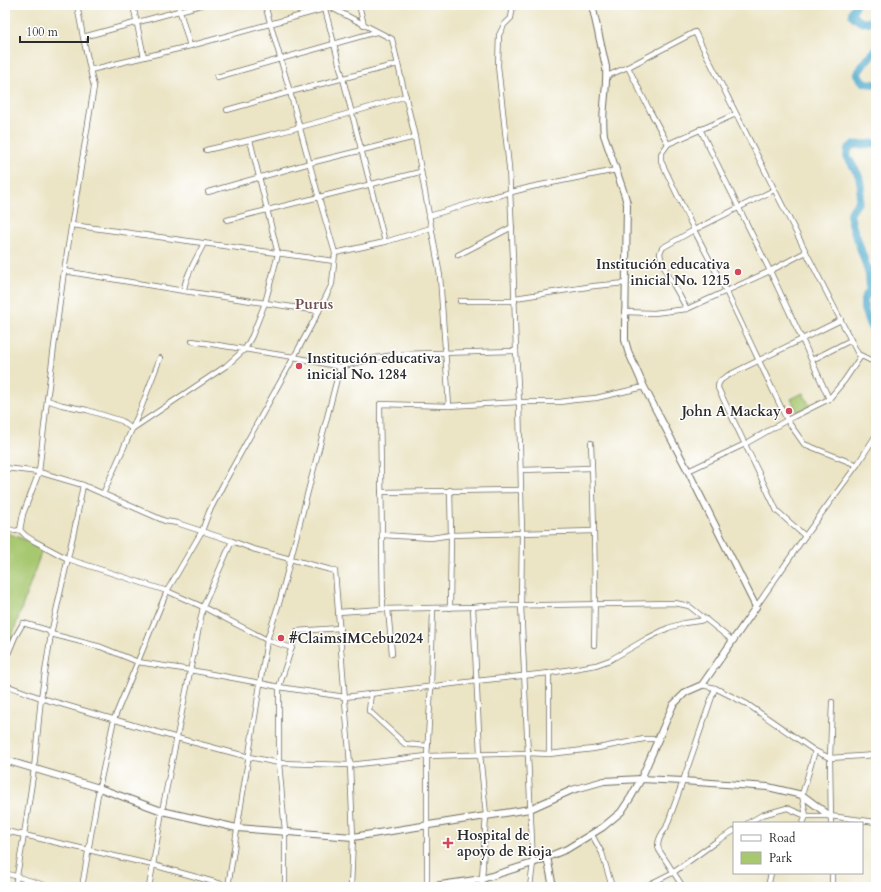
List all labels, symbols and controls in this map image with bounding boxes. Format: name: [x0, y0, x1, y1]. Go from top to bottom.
scale bar: [20, 18, 88, 44]
text: 100 m: [26, 24, 59, 40]
place label: Institución educativa inicial No. 1215: [596, 255, 730, 290]
marker: Institución educativa inicial No. 1215: [733, 267, 743, 277]
district label: Purus: [295, 294, 333, 314]
place label: Institución educativa inicial No. 1284: [307, 349, 441, 384]
marker: Institución educativa inicial No. 1284: [294, 361, 304, 371]
place label: John A Mackay: [680, 402, 781, 421]
marker: John A Mackay: [784, 406, 794, 416]
place label: #ClaimsIMCebu2024: [289, 629, 423, 648]
marker: #ClaimsIMCebu2024: [276, 633, 286, 643]
legend: [733, 822, 863, 874]
place label: Hospital de apoyo de Rioja: [457, 826, 552, 861]
text: Road: [769, 830, 796, 846]
marker: Hospital de apoyo de Rioja: [442, 837, 454, 849]
text: Park: [769, 850, 793, 866]

